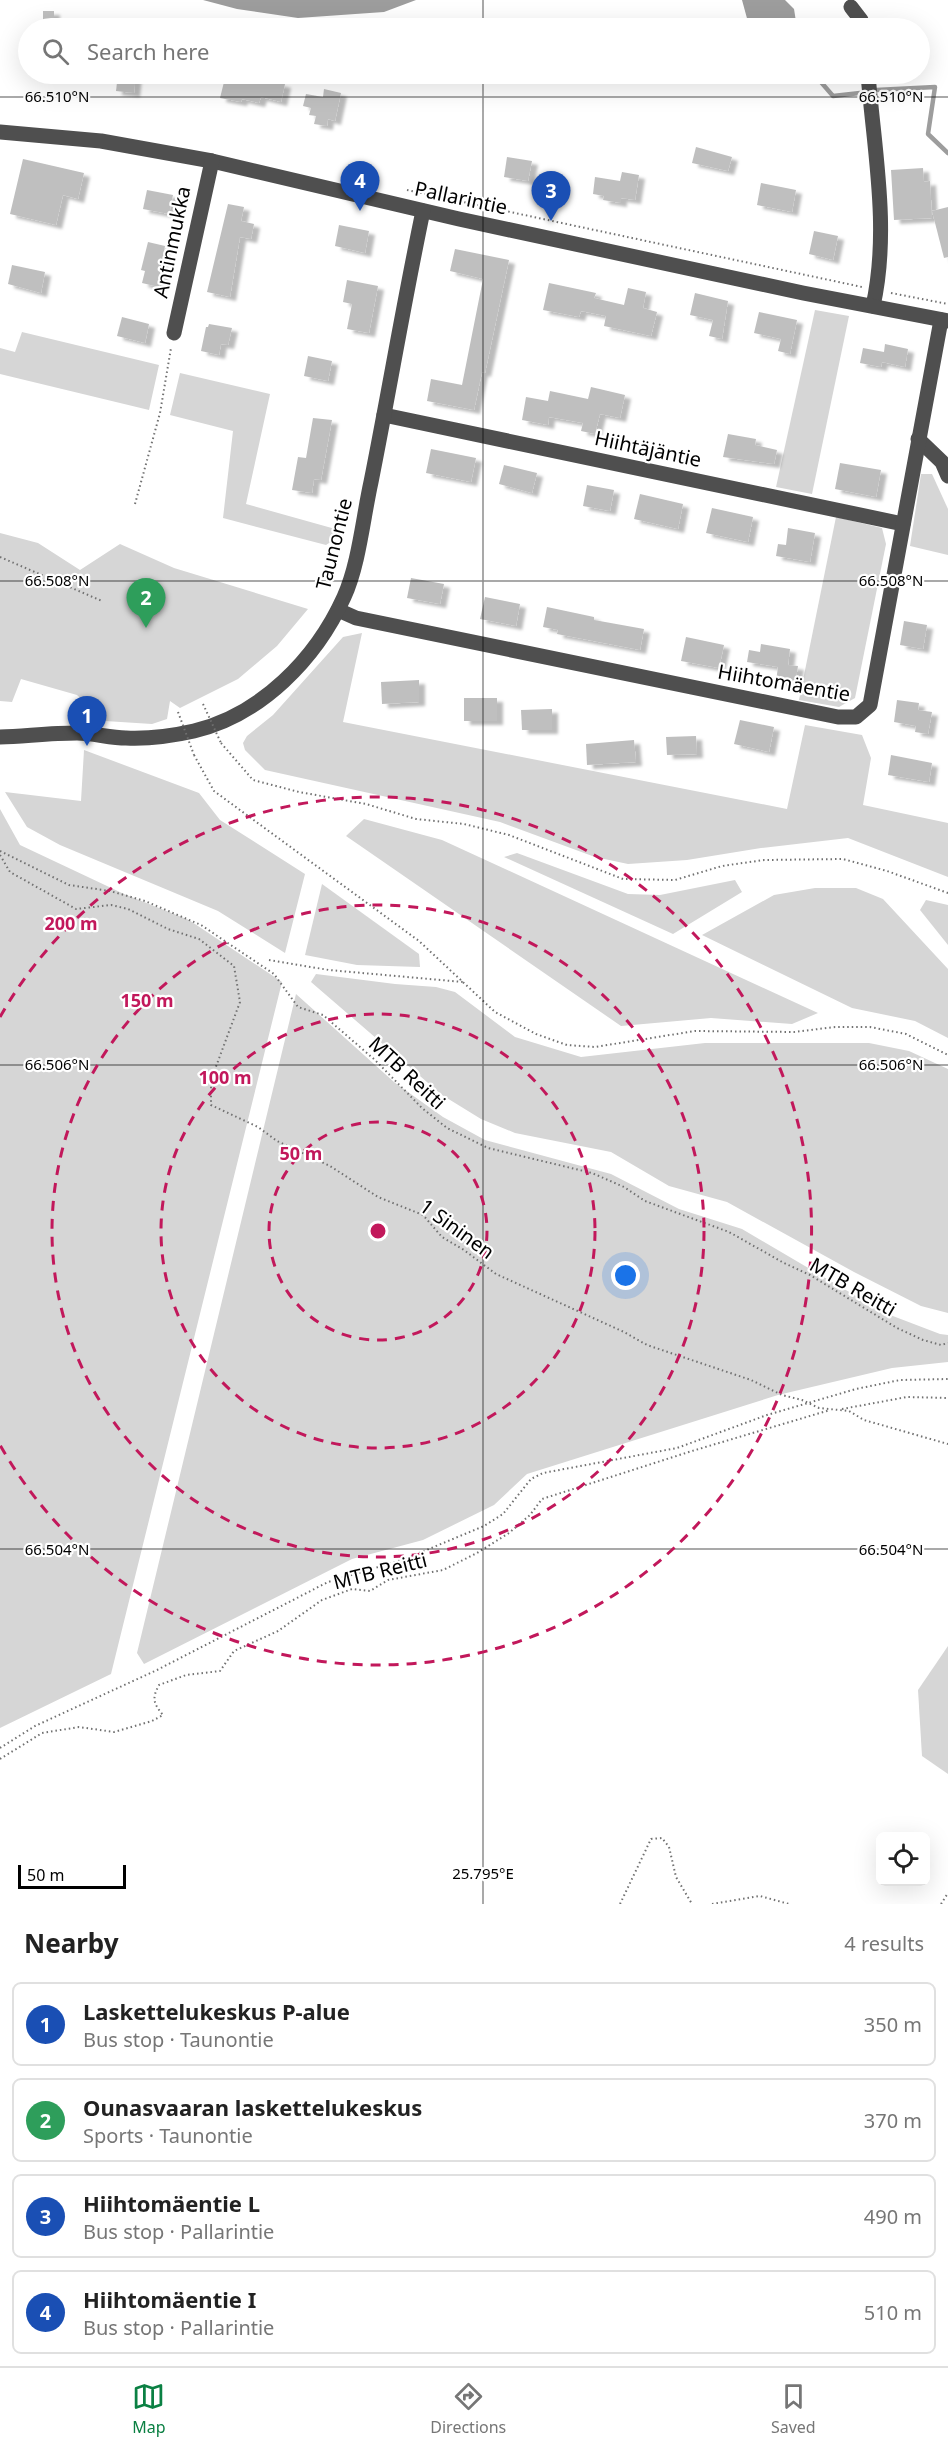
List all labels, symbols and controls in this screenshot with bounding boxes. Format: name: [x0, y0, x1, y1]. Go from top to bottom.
search box: [18, 18, 930, 84]
icon: search: [39, 35, 72, 68]
text: Search here: [87, 36, 209, 66]
text: 66.510°N: [25, 86, 89, 106]
text: 66.510°N: [859, 86, 923, 106]
pin: 4: [340, 162, 380, 211]
pin: 3: [532, 172, 570, 221]
street label: Pallarintie: [412, 175, 510, 221]
street label: Antinmukka: [147, 184, 197, 300]
street label: Hiihtäjäntie: [592, 424, 704, 473]
street label: Taunontie: [309, 495, 358, 593]
text: 66.508°N: [25, 570, 89, 590]
text: 66.508°N: [859, 570, 923, 590]
pin: 2: [126, 578, 166, 628]
street label: Hiihtomäentie: [716, 658, 852, 707]
pin: 1: [68, 696, 106, 746]
text: 200 m: [44, 911, 98, 935]
text: 150 m: [120, 988, 174, 1012]
street label: MTB Reitti: [363, 1030, 452, 1115]
text: 66.506°N: [25, 1054, 89, 1074]
text: 66.506°N: [859, 1054, 923, 1074]
text: 100 m: [198, 1065, 252, 1089]
text: 50 m: [280, 1141, 322, 1165]
street label: 1 Sininen: [414, 1192, 500, 1265]
centre of rings: [368, 1221, 388, 1241]
street label: MTB Reitti: [805, 1251, 902, 1322]
your location: [611, 1261, 640, 1290]
text: 66.504°N: [25, 1539, 89, 1559]
text: 66.504°N: [859, 1539, 923, 1559]
street label: MTB Reitti: [330, 1546, 430, 1595]
map controls: [876, 1832, 930, 1886]
button: locate: [876, 1832, 930, 1886]
scale bar: [18, 1862, 126, 1890]
text: 25.795°E: [452, 1863, 514, 1883]
text: 50 m: [27, 1864, 64, 1886]
text: Nearby: [24, 1925, 119, 1961]
text: 4 results: [844, 1930, 924, 1957]
text: Laskettelukeskus P-alue: [83, 1996, 350, 2026]
text: 1: [40, 2011, 51, 2038]
text: 350 m: [864, 2011, 922, 2038]
text: Bus stop · Taunontie: [83, 2026, 274, 2053]
text: Ounasvaaran laskettelukeskus: [83, 2092, 422, 2122]
text: 2: [40, 2107, 51, 2134]
text: 370 m: [864, 2107, 922, 2134]
text: Sports · Taunontie: [83, 2122, 253, 2149]
text: Hiihtomäentie L: [83, 2188, 260, 2218]
text: 3: [40, 2203, 51, 2230]
text: 490 m: [864, 2203, 922, 2230]
text: Bus stop · Pallarintie: [83, 2218, 274, 2245]
text: Hiihtomäentie I: [83, 2284, 256, 2314]
text: 4: [40, 2299, 51, 2326]
text: 510 m: [864, 2299, 922, 2326]
text: Bus stop · Pallarintie: [83, 2314, 274, 2341]
tab: Map: [132, 2380, 166, 2438]
tab: Directions: [430, 2380, 506, 2438]
tab: Saved: [771, 2380, 816, 2438]

